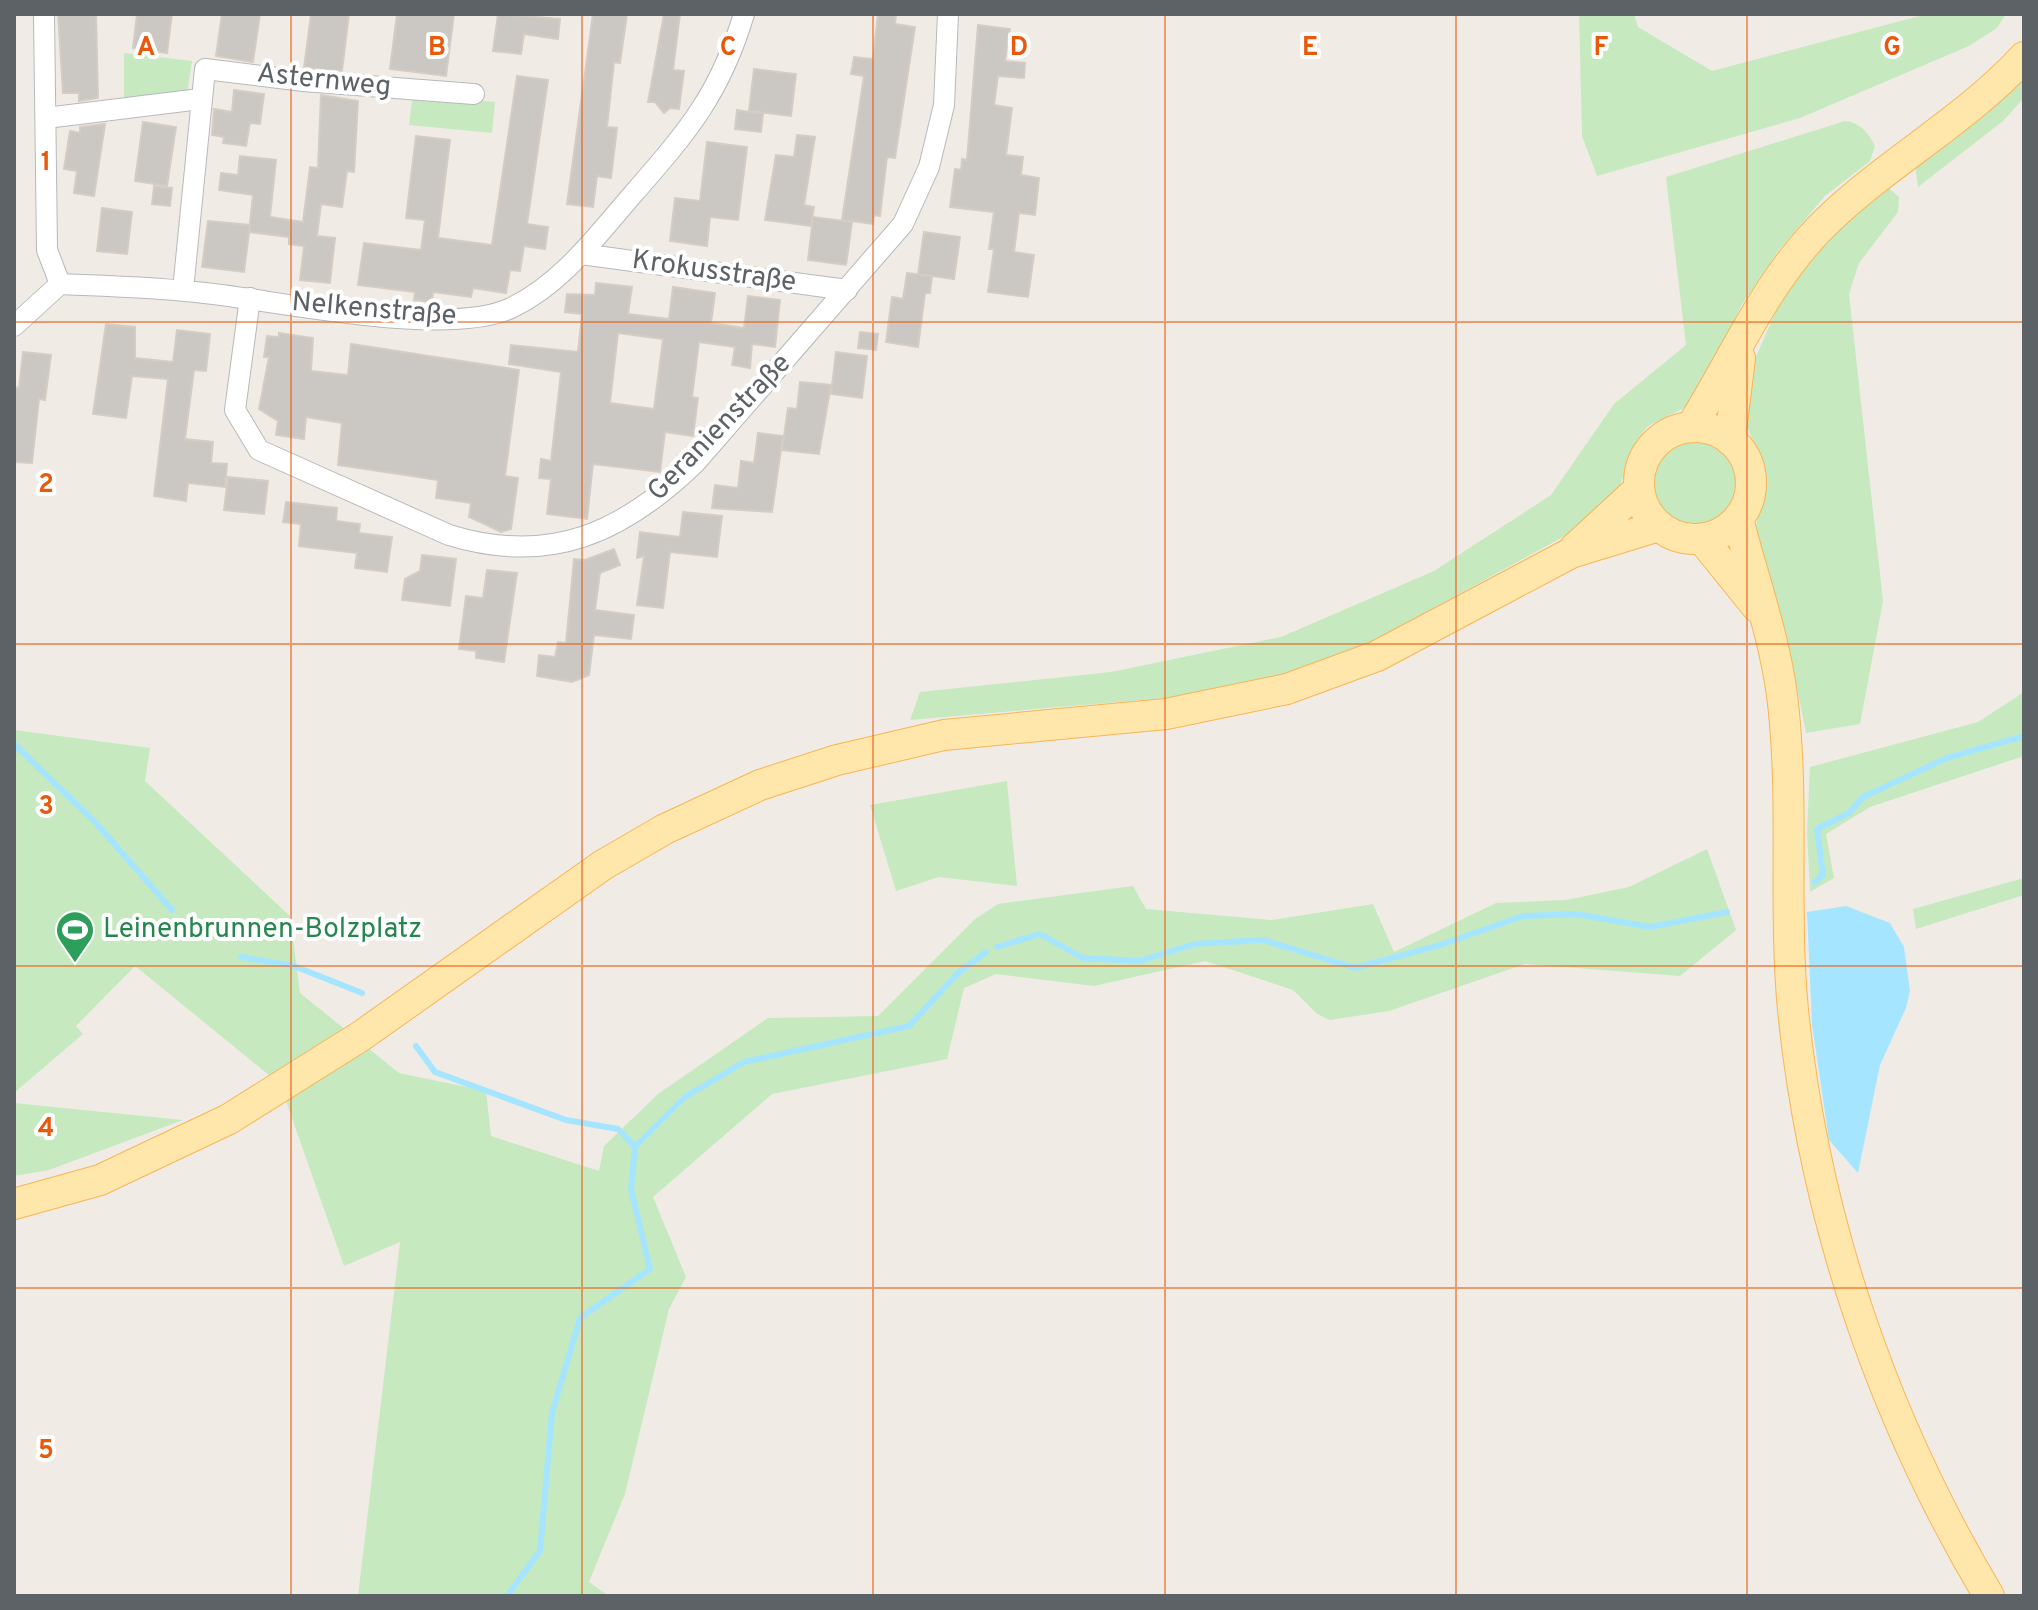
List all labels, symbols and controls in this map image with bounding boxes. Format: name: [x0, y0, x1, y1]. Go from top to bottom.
text: A: [137, 32, 155, 65]
text: B: [428, 32, 446, 65]
text: C: [720, 32, 736, 65]
text: D: [1010, 32, 1028, 65]
text: E: [1302, 32, 1318, 65]
text: F: [1594, 32, 1609, 65]
text: G: [1883, 32, 1901, 65]
street label: Asternweg: [255, 56, 393, 106]
text: 1: [41, 147, 51, 180]
street label: Krokusstraße: [630, 243, 798, 301]
street label: Nelkenstraße: [290, 285, 458, 335]
street label: Geranienstraße: [640, 346, 800, 510]
text: 2: [38, 469, 54, 502]
text: 3: [38, 791, 54, 824]
sports icon: Leinenbrunnen-Bolzplatz: [54, 909, 96, 964]
place label: Leinenbrunnen-Bolzplatz: [103, 912, 422, 948]
text: 4: [38, 1113, 54, 1146]
text: 5: [38, 1435, 54, 1468]

